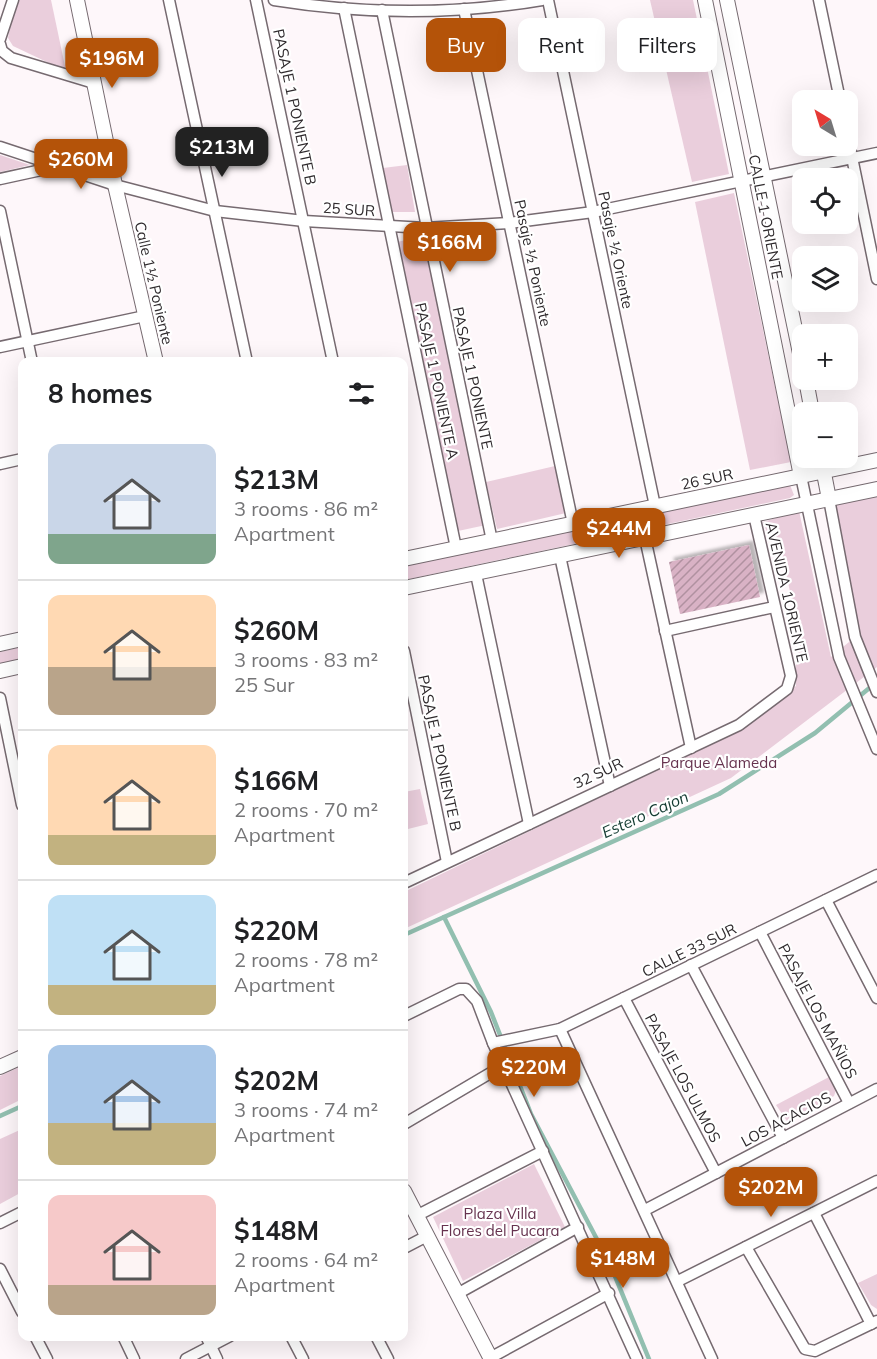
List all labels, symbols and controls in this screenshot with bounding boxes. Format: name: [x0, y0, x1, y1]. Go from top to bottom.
chip: Buy: [426, 18, 506, 72]
chip: Rent: [518, 18, 605, 72]
chip: Filters: [617, 18, 717, 72]
street label: PASAJE 1 PONIENTE B: [269, 27, 321, 187]
pin: $196M: [70, 38, 154, 89]
text: $196M: [79, 45, 145, 70]
north arrow: [792, 90, 858, 156]
map controls: [792, 90, 858, 468]
pin: $213M: [180, 127, 264, 178]
text: $213M: [189, 134, 255, 159]
pin: $260M: [39, 139, 123, 190]
text: $260M: [48, 146, 114, 171]
street label: CALLE 1 ORIENTE: [745, 153, 787, 281]
button: locate: [792, 168, 858, 234]
street label: Pasaje ½ Oriente: [594, 190, 638, 310]
street label: 25 SUR: [322, 198, 376, 220]
street label: Pasaje ½ Poniente: [510, 198, 556, 328]
street label: Calle 1½ Poniente: [131, 220, 177, 346]
pin: $166M: [408, 222, 492, 273]
text: $166M: [417, 229, 483, 254]
button: layers: [792, 246, 858, 312]
street label: PASAJE 1 PONIENTE A: [411, 301, 463, 461]
street label: PASAJE 1 PONIENTE: [449, 305, 497, 451]
button: +: [792, 324, 858, 390]
text: 8 homes: [48, 377, 152, 410]
icon: filters: [345, 377, 378, 410]
button: −: [792, 402, 858, 468]
text: $213M: [234, 463, 319, 496]
street label: 26 SUR: [679, 464, 735, 494]
icon: home: [96, 468, 168, 540]
text: 3 rooms · 86 m²: [234, 496, 378, 521]
pin: $244M: [577, 508, 661, 559]
text: $244M: [586, 515, 652, 540]
street label: AVENIDA 1ORIENTE: [762, 520, 812, 664]
text: Apartment: [234, 521, 335, 546]
text: $260M: [234, 614, 319, 647]
icon: home: [96, 619, 168, 691]
text: 3 rooms · 83 m²: [234, 647, 378, 672]
text: 25 Sur: [234, 672, 294, 697]
street label: PASAJE 1 PONIENTE B: [414, 673, 466, 833]
street label: 32 SUR: [570, 753, 626, 793]
park label: Parque Alameda: [661, 753, 777, 772]
text: $166M: [234, 764, 319, 797]
icon: home: [96, 769, 168, 841]
water label: Estero Cajon: [598, 786, 692, 842]
text: 2 rooms · 70 m²: [234, 797, 378, 822]
text: Apartment: [234, 822, 335, 847]
text: $220M: [234, 914, 319, 947]
icon: home: [96, 919, 168, 991]
street label: CALLE 33 SUR: [639, 919, 739, 981]
street label: PASAJE LOS MAÑIOS: [774, 940, 862, 1082]
text: 2 rooms · 78 m²: [234, 947, 378, 972]
text: Apartment: [234, 972, 335, 997]
street label: PASAJE LOS ULMOS: [641, 1010, 725, 1146]
pin: $220M: [492, 1047, 576, 1098]
text: $220M: [501, 1054, 567, 1079]
text: $202M: [234, 1064, 319, 1097]
icon: home: [96, 1069, 168, 1141]
street label: LOS ACACIOS: [738, 1087, 834, 1151]
text: 3 rooms · 74 m²: [234, 1097, 378, 1122]
text: Apartment: [234, 1122, 335, 1147]
pin: $202M: [729, 1167, 813, 1218]
text: $202M: [738, 1174, 804, 1199]
park label: Plaza Villa Flores del Pucara: [440, 1204, 560, 1240]
text: $148M: [234, 1214, 319, 1247]
icon: home: [96, 1219, 168, 1291]
pin: $148M: [581, 1238, 665, 1289]
text: $148M: [590, 1245, 656, 1270]
text: 2 rooms · 64 m²: [234, 1247, 378, 1272]
text: Apartment: [234, 1272, 335, 1297]

